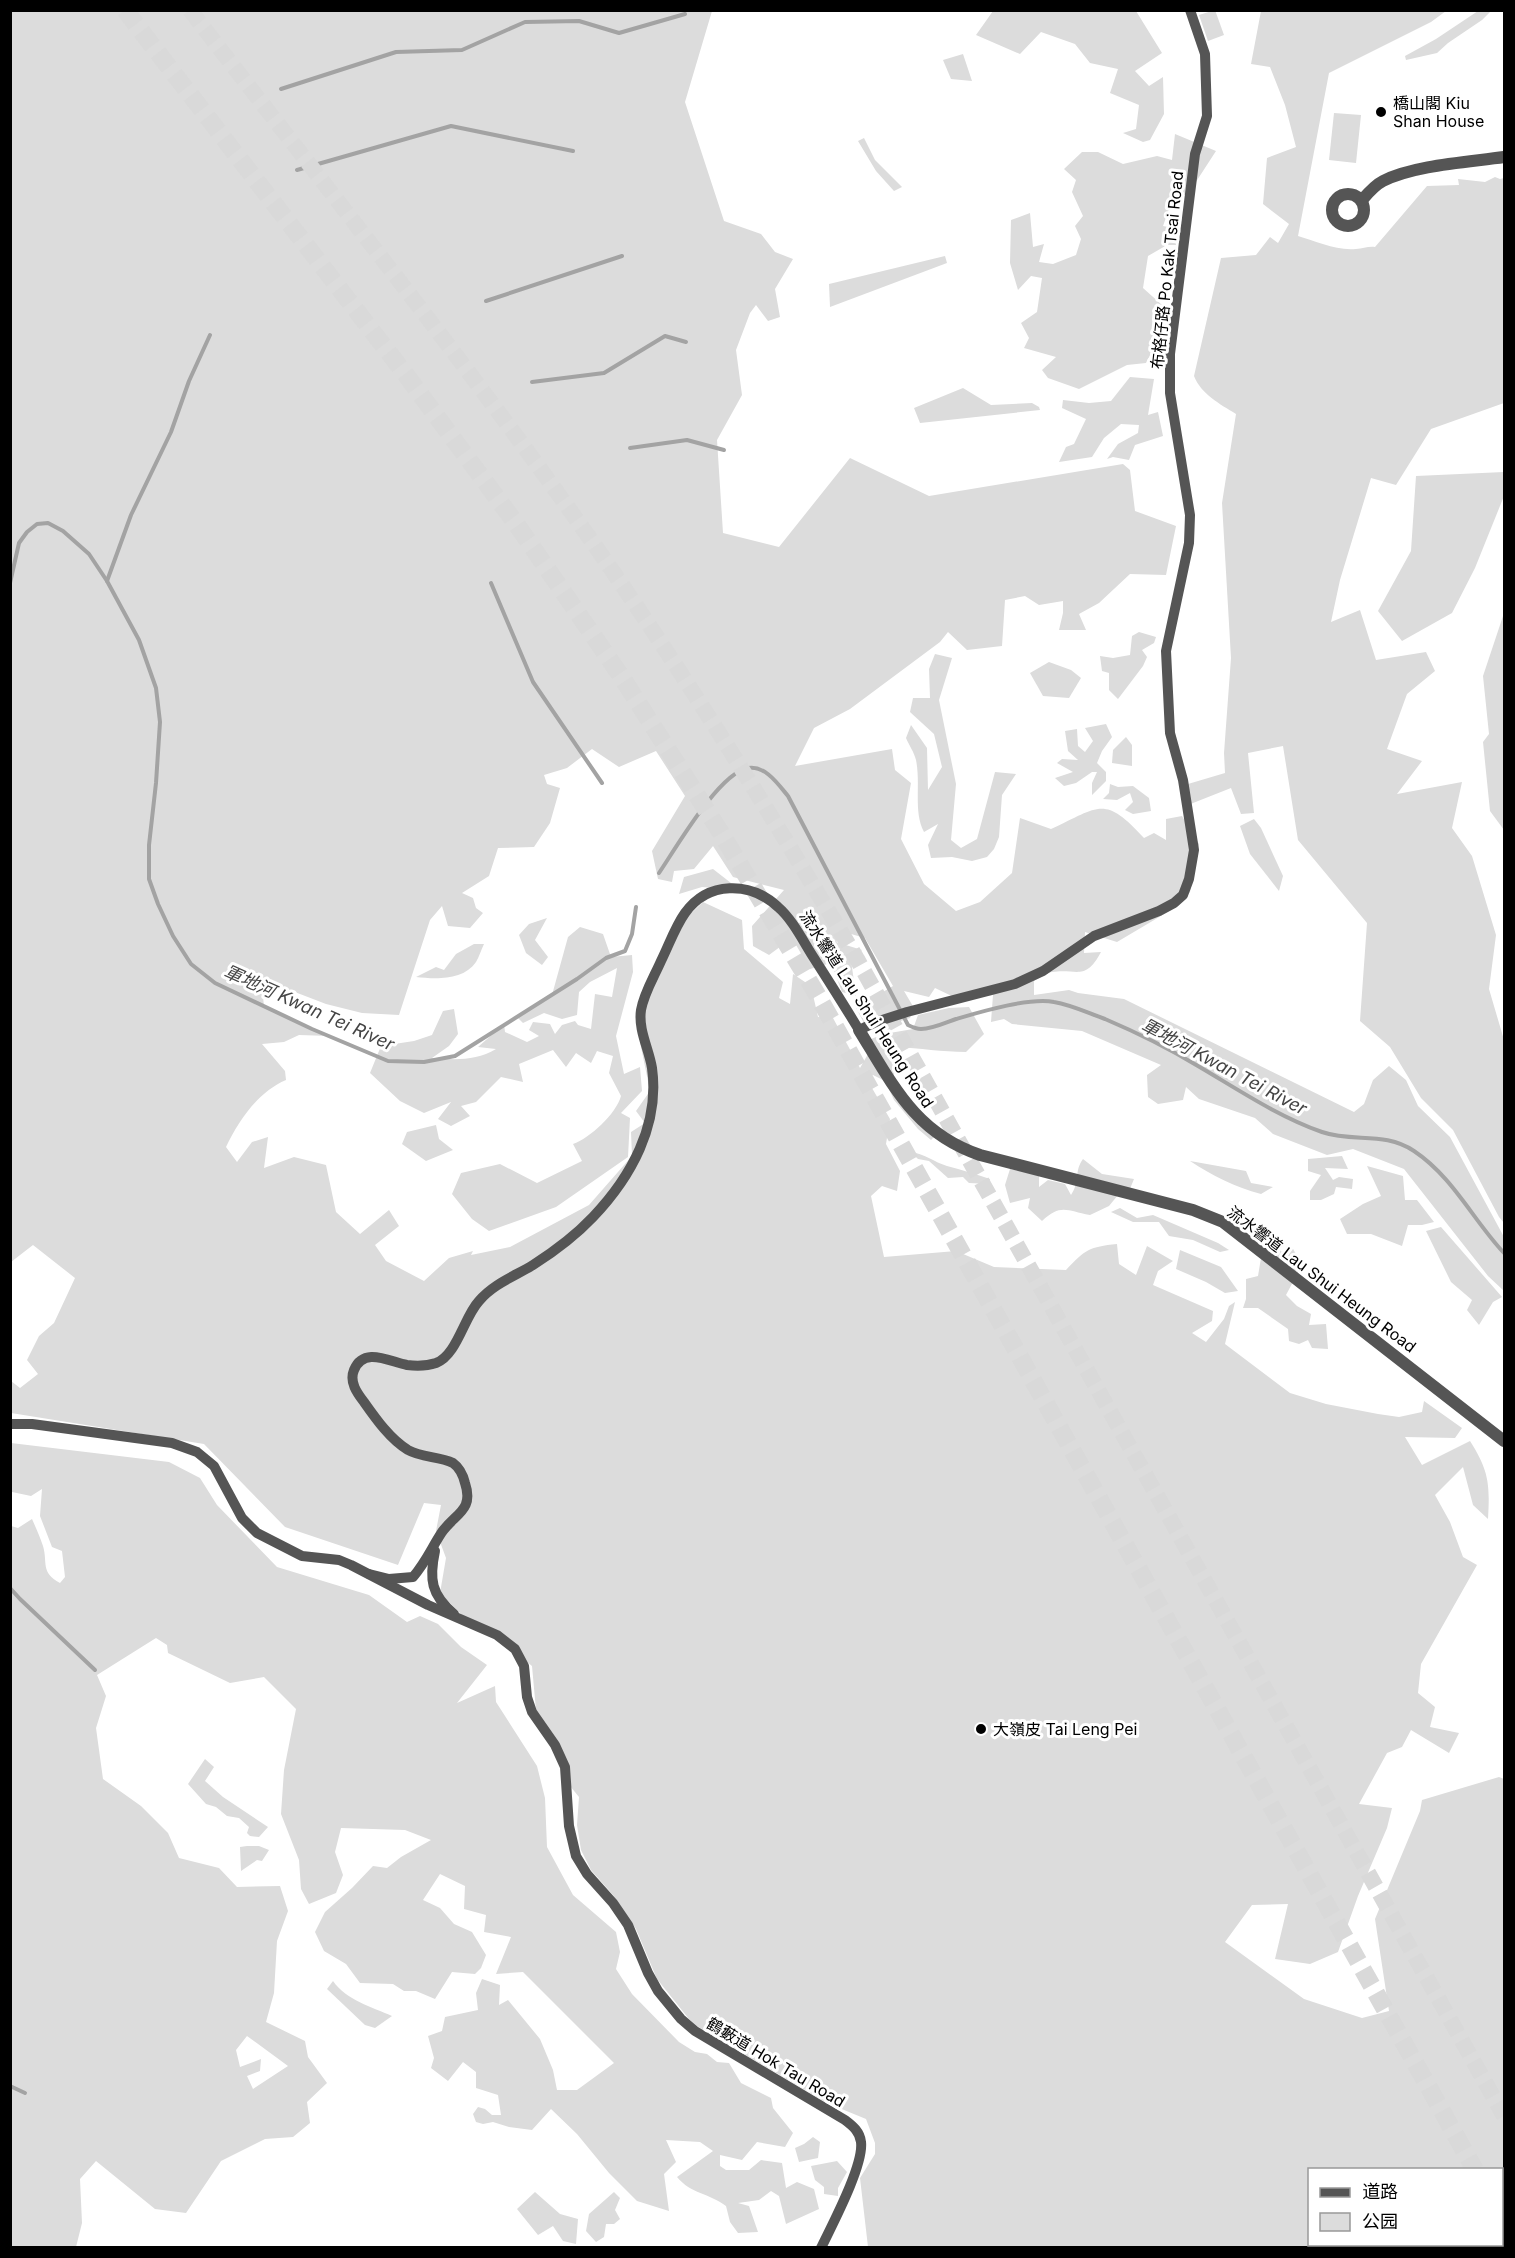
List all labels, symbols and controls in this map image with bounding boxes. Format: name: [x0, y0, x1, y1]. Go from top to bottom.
place label: 橋山閣 Kiu Shan House: [1393, 93, 1484, 131]
marker: 橋山閣 Kiu Shan House: [1374, 105, 1388, 119]
street label: 布格仔路 Po Kak Tsai Road: [1147, 170, 1187, 370]
street label: 流水響道 Lau Shui Heung Road: [796, 907, 938, 1111]
water label: 軍地河 Kwan Tei River: [221, 961, 399, 1055]
water label: 軍地河 Kwan Tei River: [1138, 1014, 1312, 1120]
street label: 流水響道 Lau Shui Heung Road: [1224, 1201, 1420, 1357]
place label: 大嶺皮 Tai Leng Pei: [993, 1719, 1138, 1739]
marker: 大嶺皮 Tai Leng Pei: [974, 1722, 988, 1736]
street label: 鶴藪道 Hok Tau Road: [703, 2013, 849, 2111]
legend: [1308, 2168, 1503, 2246]
text: 道路: [1362, 2181, 1398, 2202]
text: 公园: [1362, 2211, 1398, 2232]

